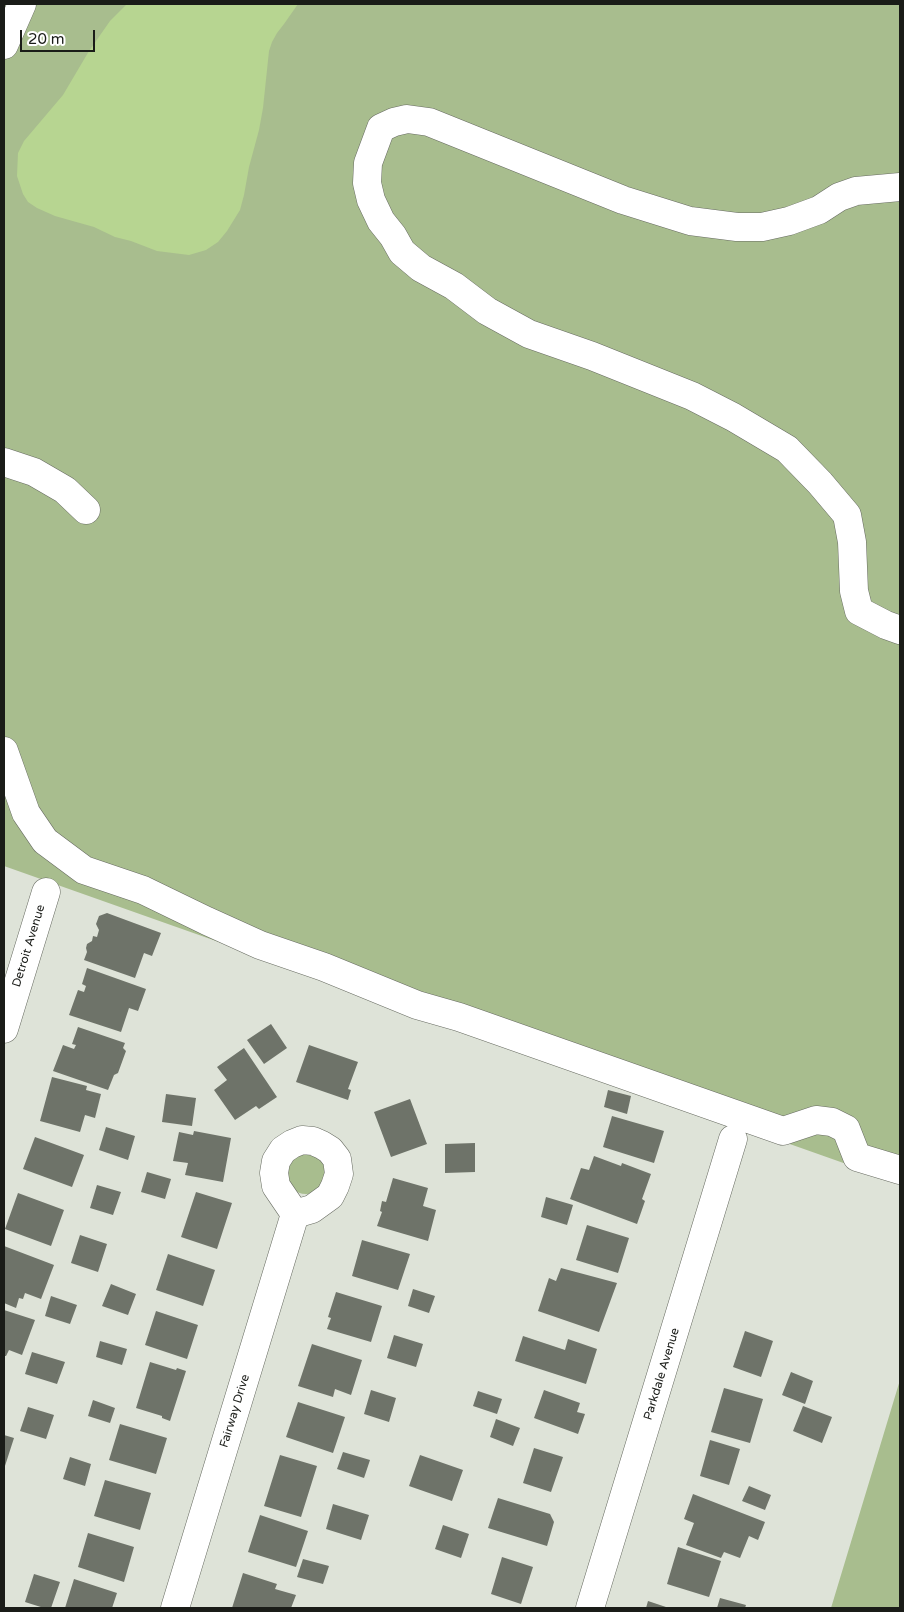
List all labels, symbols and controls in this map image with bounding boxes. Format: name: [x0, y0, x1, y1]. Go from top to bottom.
scale bar: [22, 20, 98, 52]
text: 20 m: [28, 30, 65, 48]
street label: Detroit Avenue: [10, 903, 48, 989]
street label: Parkdale Avenue: [641, 1326, 683, 1422]
street label: Fairway Drive: [217, 1373, 253, 1449]

